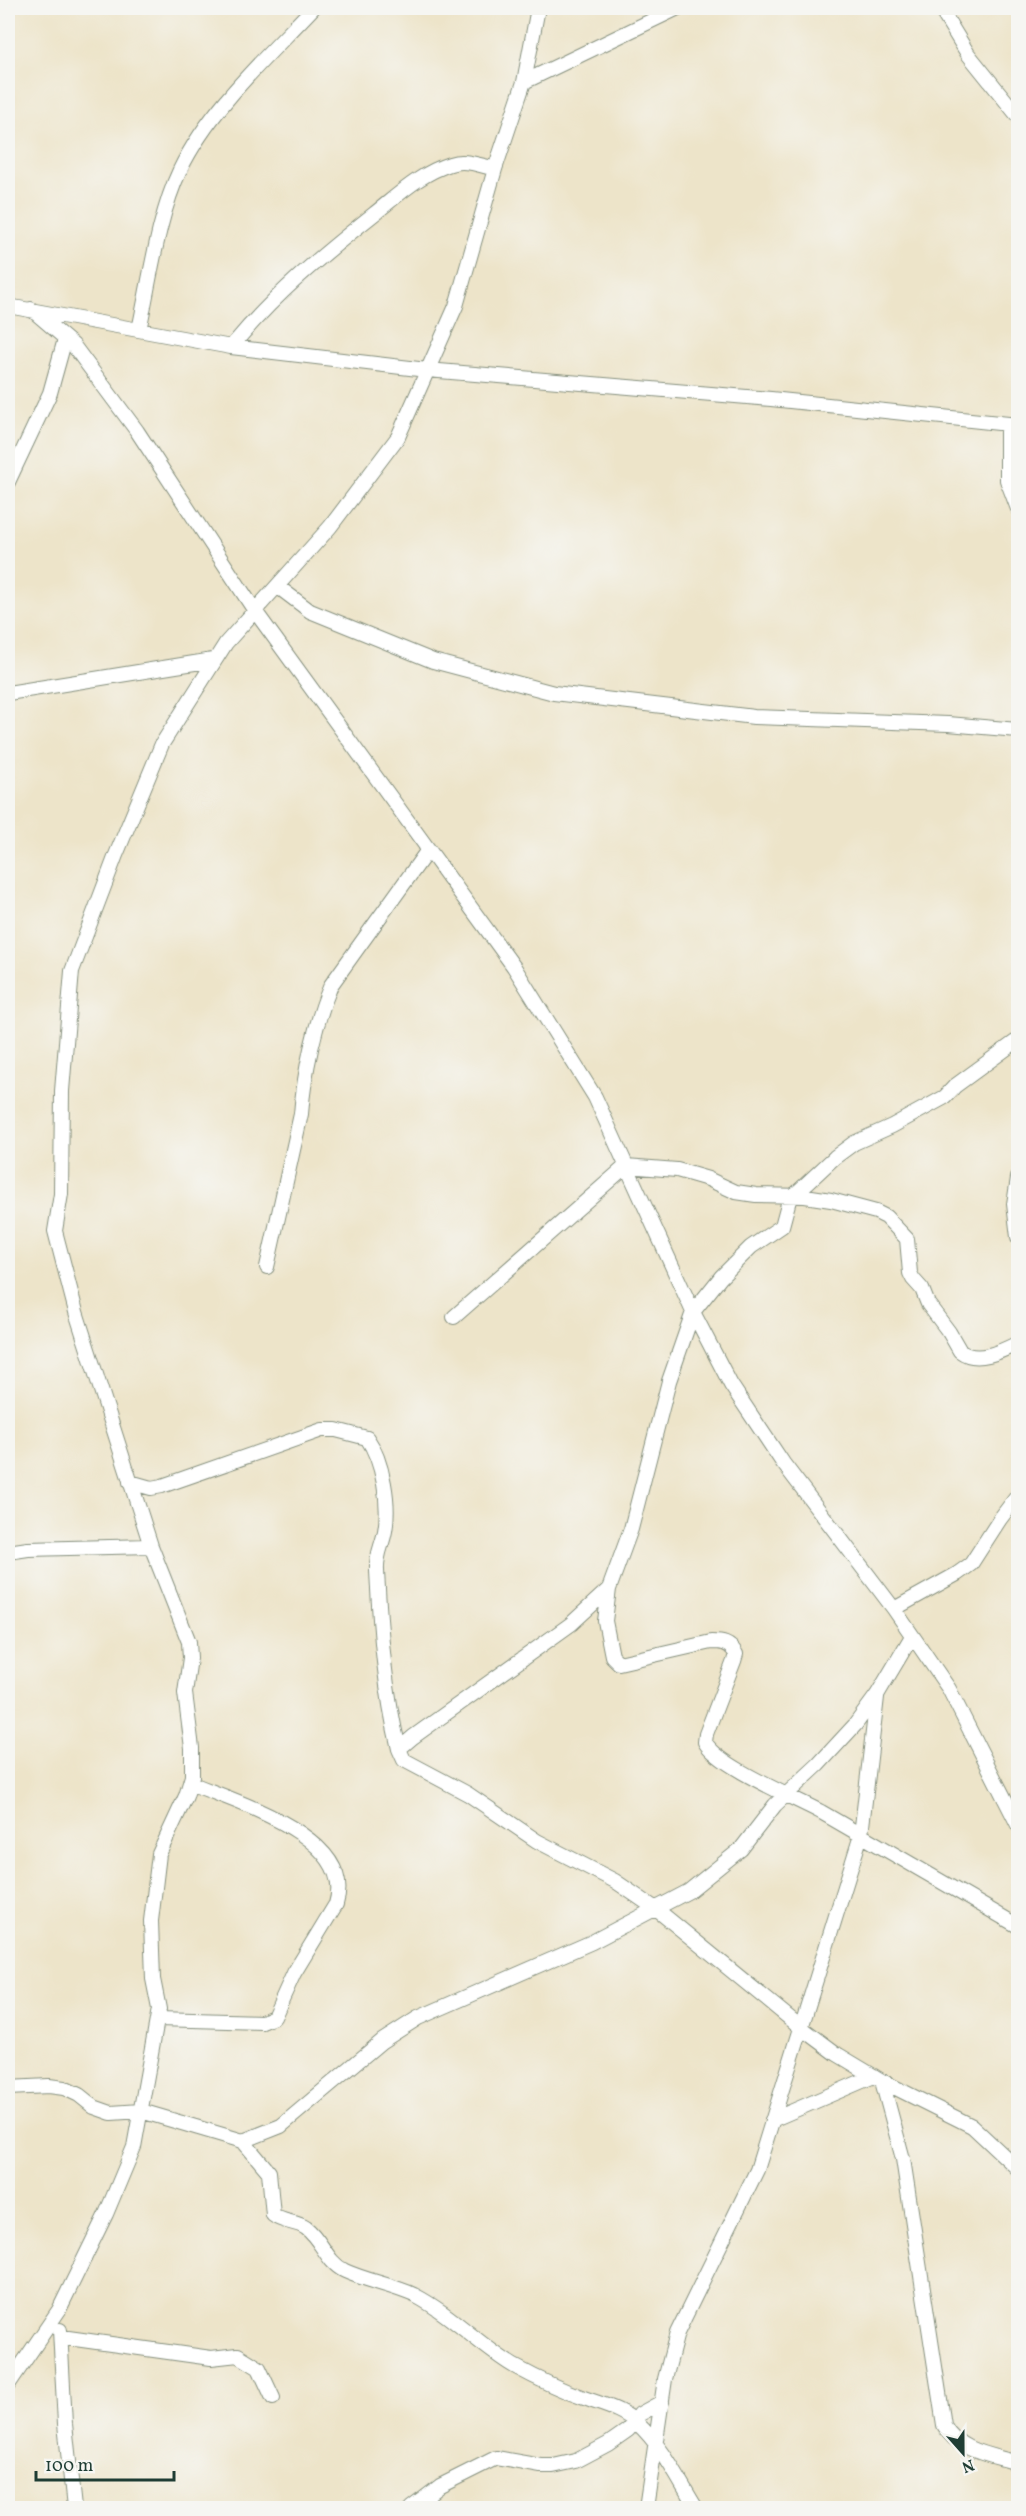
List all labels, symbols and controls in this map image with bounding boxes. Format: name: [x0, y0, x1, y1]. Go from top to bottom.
north arrow: [933, 2423, 993, 2483]
scale bar: [36, 2444, 174, 2482]
text: N: [958, 2453, 977, 2478]
text: 100 m: [45, 2454, 94, 2479]

